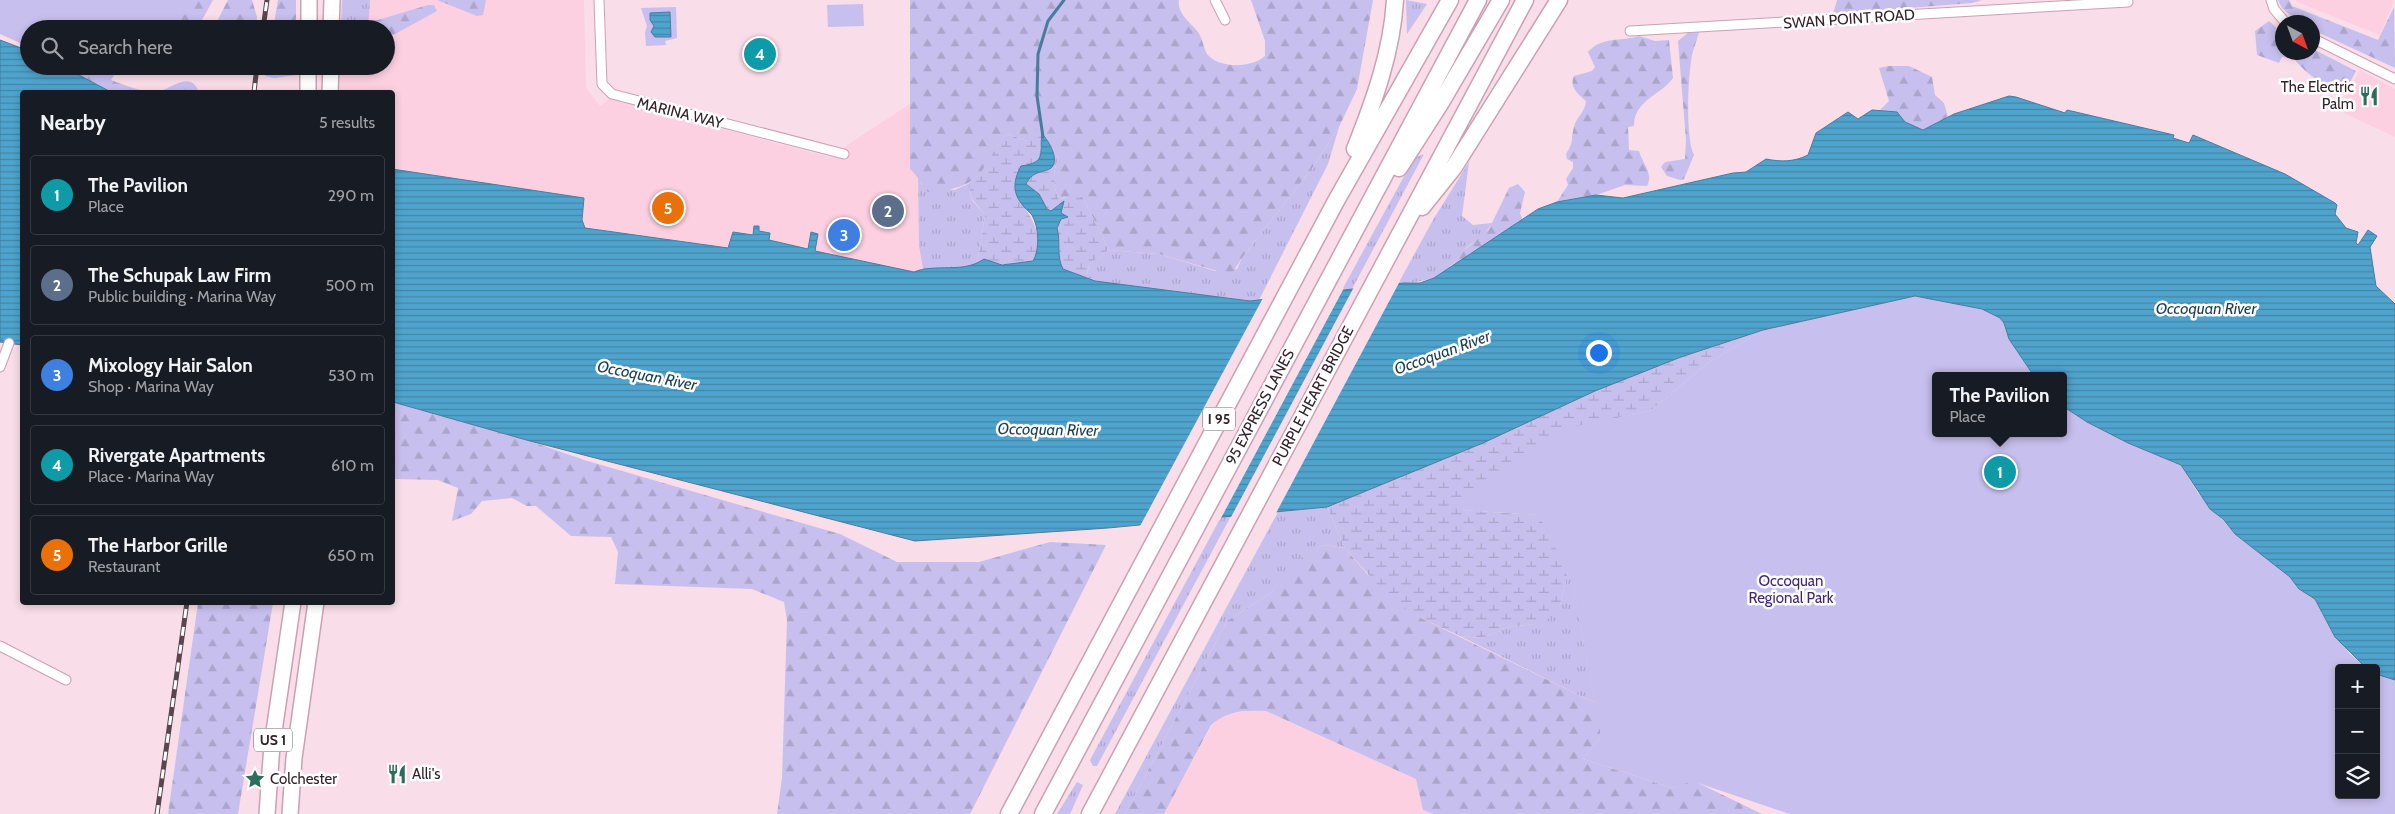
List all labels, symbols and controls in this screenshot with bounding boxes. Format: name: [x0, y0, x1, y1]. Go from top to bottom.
street label: SWAN POINT ROAD: [1783, 5, 1916, 33]
north arrow: [2275, 15, 2320, 60]
search box: [20, 20, 395, 75]
icon: search: [38, 34, 66, 62]
pin: 4: [744, 35, 776, 73]
text: Search here: [78, 36, 172, 59]
place label: The Electric Palm: [2281, 78, 2354, 113]
restaurant icon: The Electric Palm: [2358, 85, 2380, 107]
street label: MARINA WAY: [635, 94, 725, 132]
text: Nearby: [40, 110, 106, 135]
text: 5 results: [319, 113, 375, 132]
text: The Pavilion: [88, 174, 188, 197]
text: 1: [54, 186, 60, 205]
text: 290 m: [328, 186, 374, 205]
pin: 5: [652, 189, 684, 227]
pin: 2: [872, 192, 904, 230]
text: Place: [88, 197, 124, 216]
pin: 3: [828, 216, 860, 254]
text: The Schupak Law Firm: [88, 264, 271, 287]
text: 2: [53, 276, 61, 295]
text: 500 m: [325, 276, 374, 295]
text: Public building · Marina Way: [88, 287, 276, 306]
water label: Occoquan River: [2156, 299, 2257, 318]
street label: PURPLE HEART BRIDGE: [1268, 323, 1358, 469]
water label: Occoquan River: [1392, 326, 1494, 379]
your location: [1586, 340, 1612, 366]
street label: 95 EXPRESS LANES: [1222, 346, 1298, 468]
text: Mixology Hair Salon: [88, 354, 253, 377]
water label: Occoquan River: [596, 357, 699, 395]
text: 3: [53, 366, 61, 385]
text: 530 m: [328, 366, 374, 385]
popup: [1932, 372, 2067, 437]
text: Shop · Marina Way: [88, 377, 214, 396]
text: The Pavilion: [1949, 384, 2050, 407]
text: Place: [1949, 407, 1985, 426]
road number: I 95: [1203, 408, 1235, 430]
water label: Occoquan River: [997, 419, 1100, 440]
text: Rivergate Apartments: [88, 444, 265, 467]
pin: 1: [1984, 453, 2016, 491]
text: 4: [52, 456, 62, 475]
text: 610 m: [331, 456, 374, 475]
text: Place · Marina Way: [88, 467, 214, 486]
text: The Harbor Grille: [88, 534, 228, 557]
text: 5: [53, 546, 61, 565]
text: 650 m: [327, 546, 374, 565]
text: Restaurant: [88, 557, 160, 576]
park label: Occoquan Regional Park: [1748, 572, 1834, 607]
map controls: [2335, 664, 2380, 799]
button: +: [2335, 664, 2380, 709]
button: −: [2335, 709, 2380, 754]
road number: US 1: [254, 728, 292, 752]
button: layers: [2335, 754, 2380, 799]
restaurant icon: Alli's: [386, 763, 408, 785]
place label: Alli's: [412, 765, 440, 783]
place icon: Colchester: [244, 768, 266, 790]
place label: Colchester: [270, 770, 337, 788]

